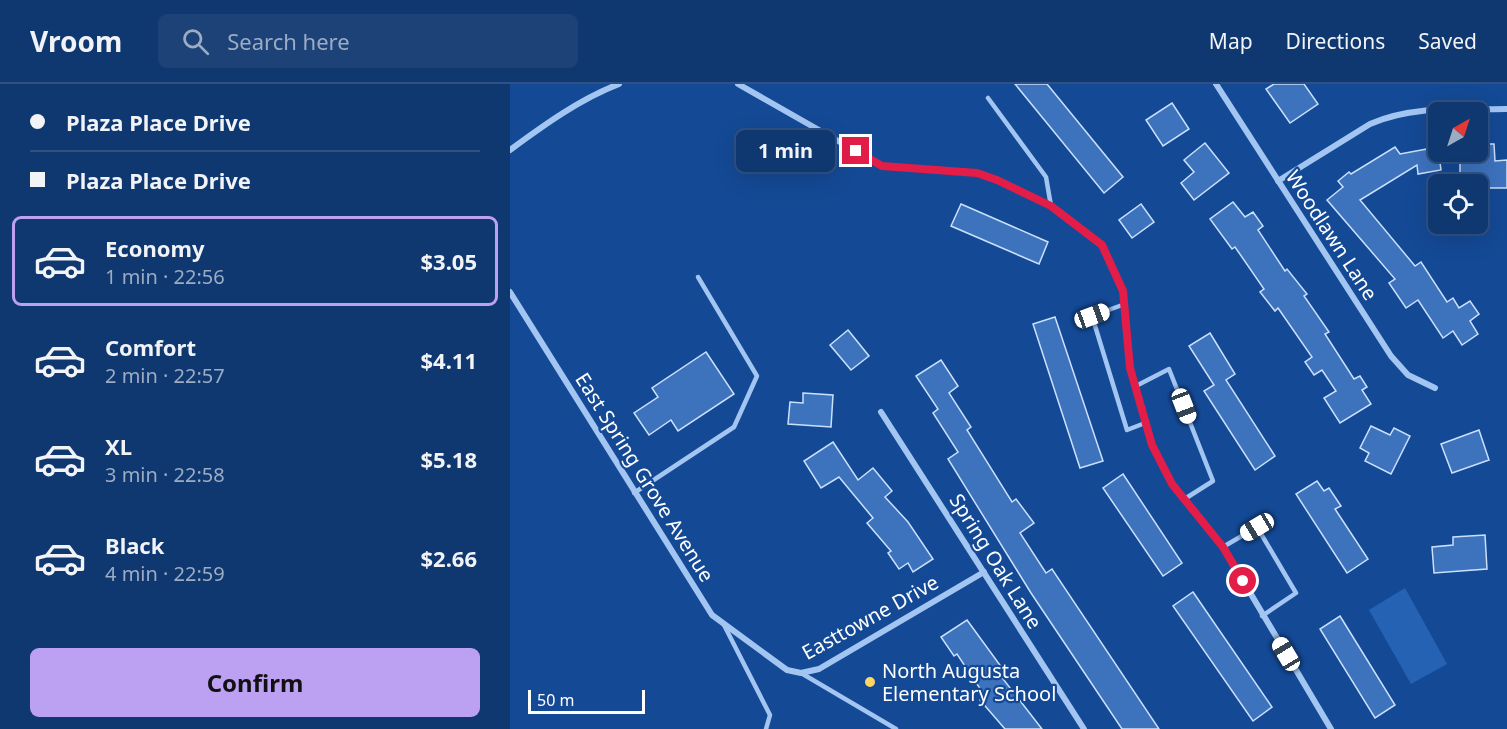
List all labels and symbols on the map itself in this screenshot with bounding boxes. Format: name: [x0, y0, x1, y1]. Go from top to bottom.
north arrow: [1428, 102, 1488, 162]
callout: 1 min: [736, 130, 835, 172]
route end: [842, 137, 869, 164]
street label: Woodlawn Lane: [1280, 165, 1384, 305]
car: [1072, 301, 1112, 331]
street label: East Spring Grove Avenue: [569, 367, 721, 587]
car: [1169, 386, 1199, 426]
street label: Spring Oak Lane: [944, 488, 1048, 634]
car: [1237, 510, 1277, 544]
route start: [1229, 567, 1256, 594]
street label: Easttowne Drive: [797, 568, 943, 666]
car: [1269, 634, 1303, 674]
place label: North Augusta Elementary School: [882, 657, 1056, 707]
marker: North Augusta Elementary School: [863, 675, 877, 689]
scale bar: [528, 687, 645, 714]

